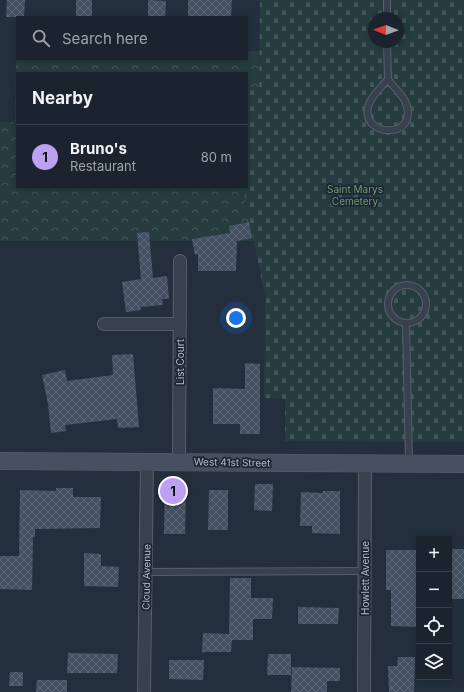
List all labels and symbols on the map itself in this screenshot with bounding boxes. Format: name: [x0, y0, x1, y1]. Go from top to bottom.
north arrow: [368, 12, 404, 48]
park label: Saint Marys Cemetery: [327, 183, 383, 207]
your location: [226, 308, 246, 328]
street label: List Court: [174, 338, 186, 385]
street label: West 41st Street: [194, 455, 271, 469]
pin: 1: [160, 476, 186, 506]
street label: Howlett Avenue: [359, 541, 371, 615]
street label: Cloud Avenue: [139, 544, 153, 610]

